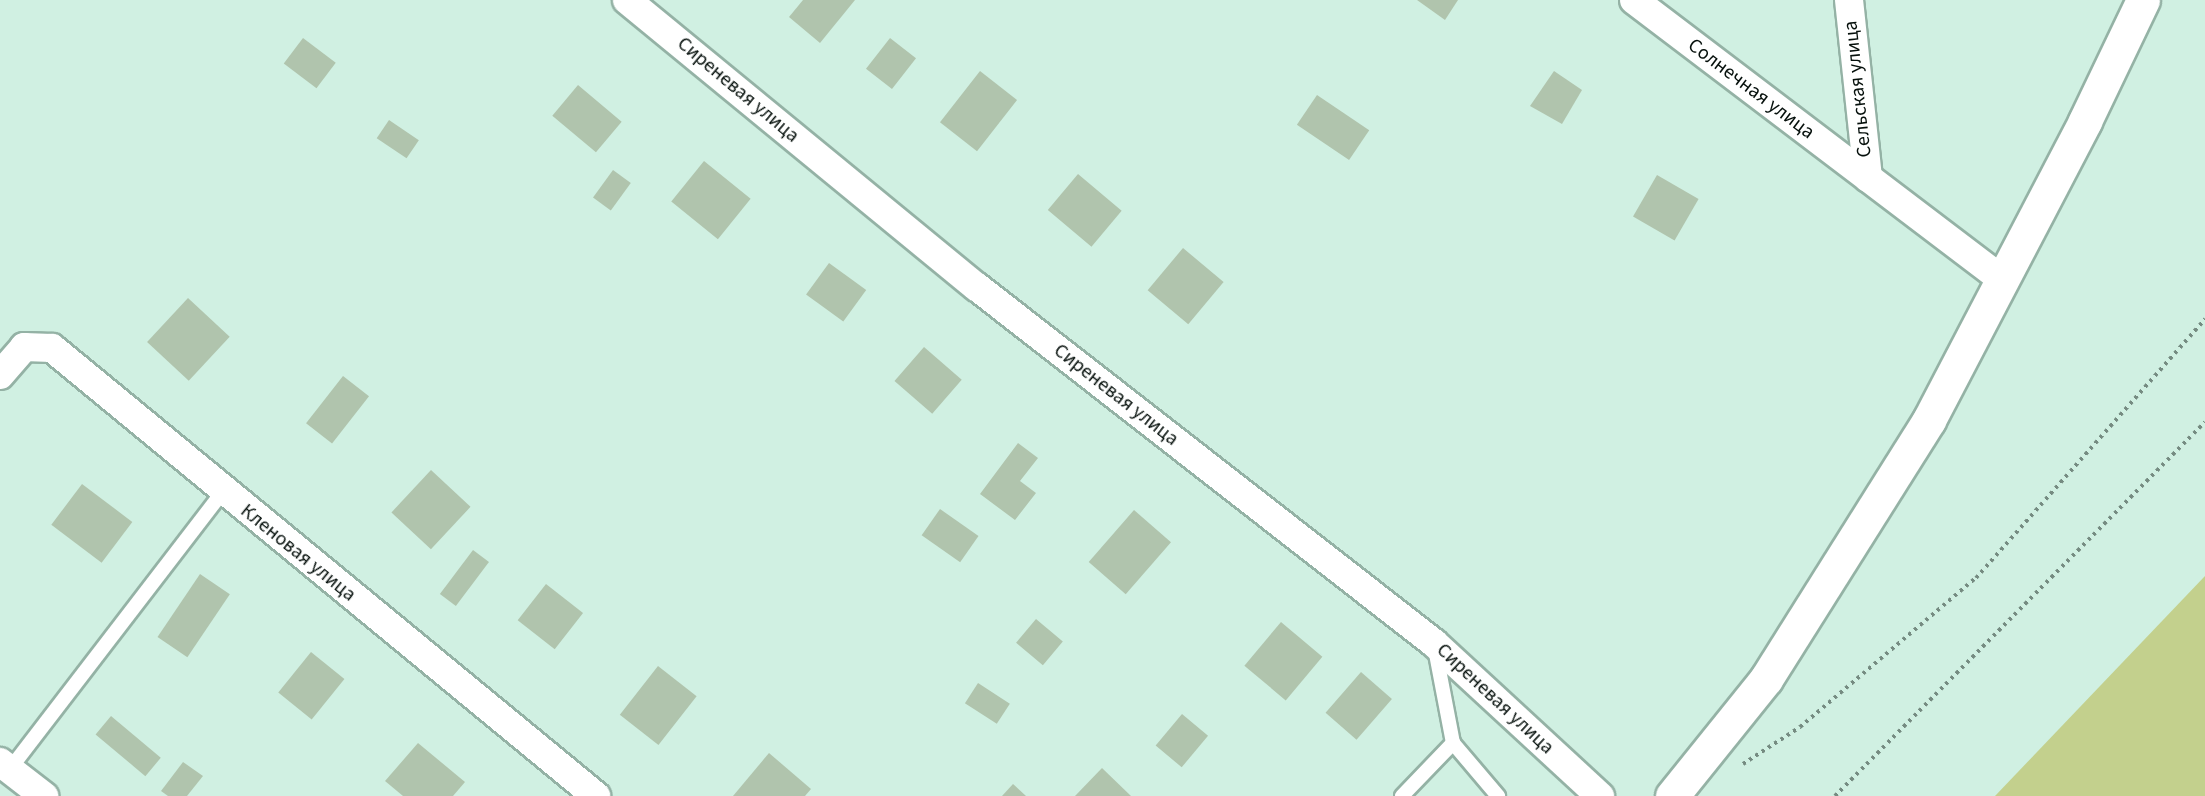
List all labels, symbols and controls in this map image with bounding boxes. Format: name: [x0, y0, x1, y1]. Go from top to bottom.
street label: Сельская улица: [1839, 19, 1877, 159]
street label: Сиреневая улица: [672, 32, 804, 148]
street label: Солнечная улица: [1683, 34, 1819, 144]
street label: Сиреневая улица: [1049, 339, 1183, 451]
street label: Кленовая улица: [235, 499, 361, 607]
street label: Сиреневая улица: [1431, 638, 1559, 760]

